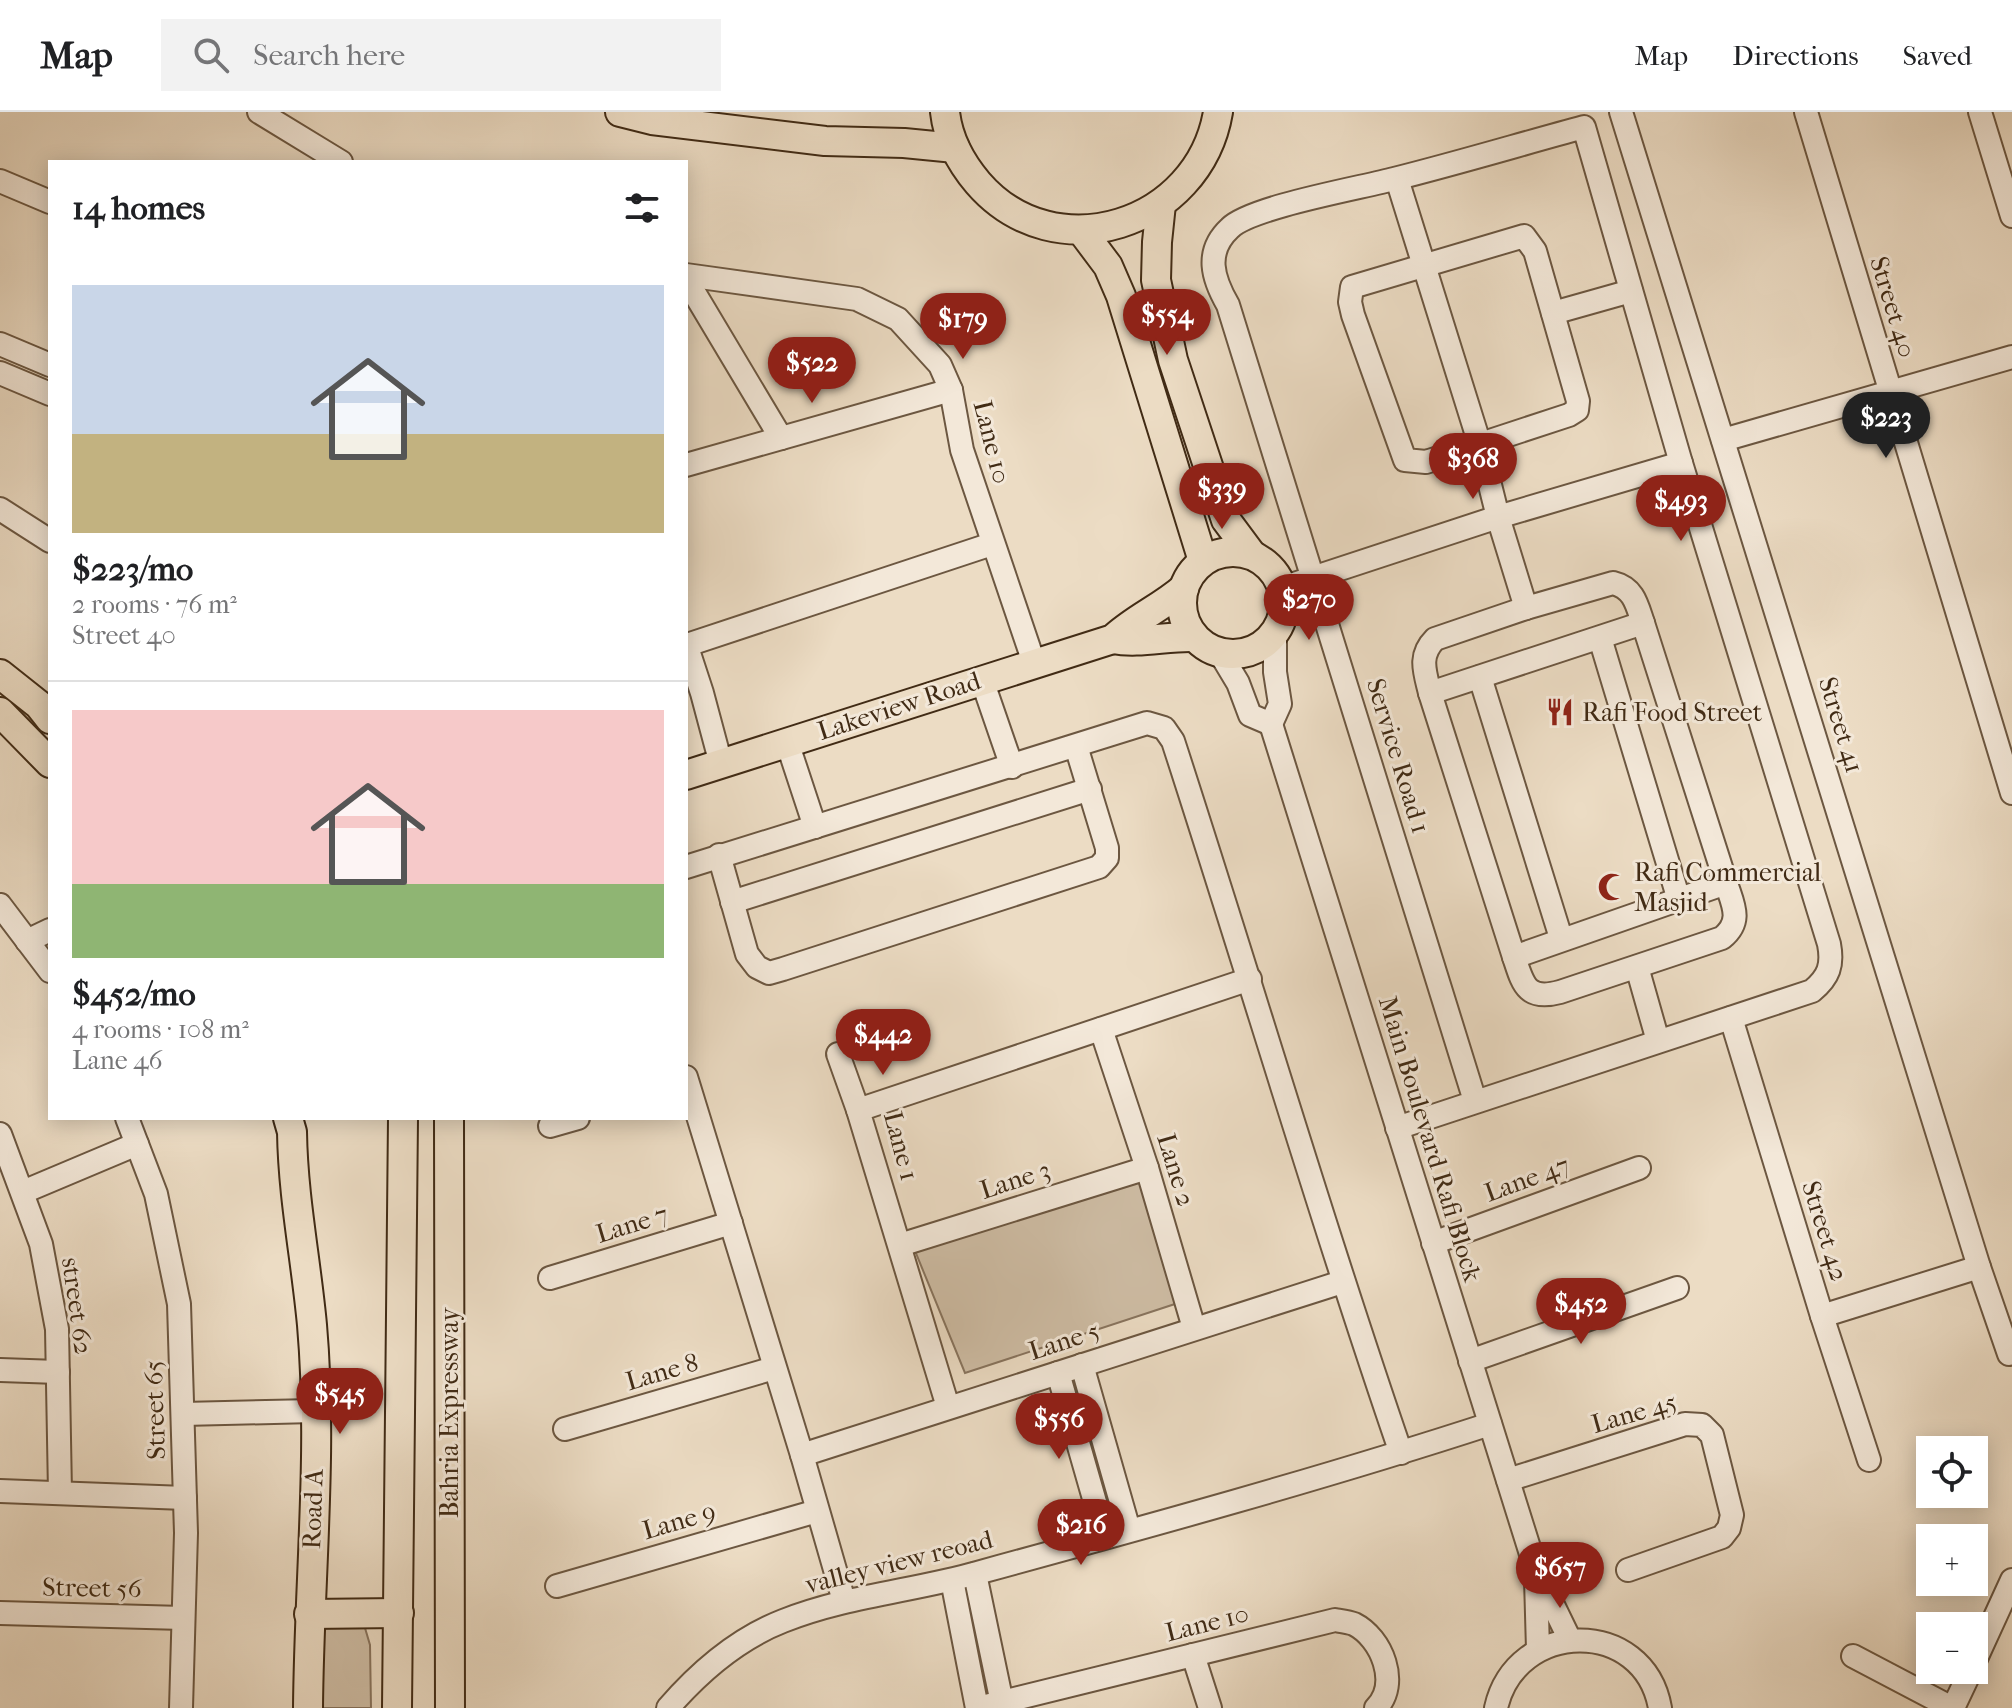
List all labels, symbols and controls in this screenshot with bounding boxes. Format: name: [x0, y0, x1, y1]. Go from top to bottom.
search box: [161, 19, 721, 91]
text: Map: [40, 33, 113, 78]
icon: search: [189, 33, 233, 77]
text: Search here: [253, 38, 405, 73]
text: Map: [1635, 39, 1688, 72]
text: Directions: [1732, 39, 1859, 72]
text: Saved: [1903, 39, 1972, 72]
icon: filters: [620, 186, 664, 230]
text: 14 homes: [72, 188, 205, 228]
street label: Street 40: [1863, 253, 1923, 361]
pin: $554: [1120, 289, 1214, 357]
pin: $179: [916, 293, 1010, 361]
text: $554: [1141, 299, 1193, 330]
text: $179: [938, 303, 988, 334]
icon: home: [296, 337, 440, 481]
pin: $522: [765, 337, 859, 405]
text: $522: [786, 347, 838, 378]
pin: $223: [1839, 392, 1933, 460]
street label: Lane 10: [967, 397, 1017, 487]
text: $223: [1860, 402, 1912, 433]
pin: $368: [1426, 433, 1520, 501]
text: $368: [1447, 443, 1499, 474]
pin: $339: [1175, 463, 1269, 531]
text: $339: [1197, 473, 1247, 504]
pin: $493: [1634, 475, 1728, 543]
text: $493: [1654, 485, 1708, 516]
text: $223/mo: [72, 549, 193, 589]
pin: $270: [1262, 574, 1356, 642]
text: $270: [1282, 584, 1336, 615]
text: 2 rooms · 76 m²: [72, 589, 237, 620]
text: Street 40: [72, 620, 176, 651]
street label: Lakeview Road: [814, 665, 985, 747]
street label: Street 41: [1812, 673, 1870, 777]
street label: Service Road 1: [1360, 675, 1436, 837]
restaurant icon: Rafi Food Street: [1545, 697, 1575, 727]
place label: Rafi Food Street: [1582, 697, 1763, 728]
icon: home: [296, 762, 440, 906]
place label: Rafi Commercial Masjid: [1634, 857, 1821, 918]
mosque icon: Rafi Commercial Masjid: [1597, 872, 1627, 902]
text: $452/mo: [72, 974, 196, 1014]
street label: Main Boulevard Rafi Block: [1372, 993, 1488, 1286]
pin: $442: [836, 1009, 930, 1077]
text: 4 rooms · 108 m²: [72, 1014, 249, 1045]
text: $442: [854, 1019, 912, 1050]
text: Lane 46: [72, 1045, 163, 1076]
street label: Lane 1: [877, 1108, 925, 1184]
street label: Lane 2: [1150, 1130, 1202, 1210]
street label: Lane 47: [1480, 1149, 1574, 1209]
street label: Lane 3: [976, 1154, 1054, 1206]
street label: Street 42: [1795, 1177, 1855, 1285]
street label: Lane 7: [592, 1198, 672, 1250]
street label: street 62: [55, 1255, 99, 1357]
pin: $452: [1534, 1278, 1628, 1346]
text: $452: [1554, 1288, 1608, 1319]
street label: Bahria Expressway: [434, 1307, 465, 1518]
street label: Lane 5: [1025, 1315, 1103, 1367]
street label: Lane 8: [622, 1347, 702, 1397]
street label: Street 65: [138, 1360, 172, 1460]
pin: $545: [293, 1368, 387, 1436]
text: $545: [314, 1378, 366, 1409]
street label: Lane 45: [1588, 1386, 1680, 1440]
pin: $556: [1012, 1393, 1106, 1461]
text: $556: [1034, 1403, 1084, 1434]
map controls: [1916, 1436, 1988, 1684]
button: locate: [1916, 1436, 1988, 1508]
street label: Road A: [296, 1467, 330, 1550]
street label: Lane 9: [639, 1496, 719, 1546]
pin: $216: [1034, 1499, 1128, 1567]
text: $216: [1056, 1509, 1106, 1540]
street label: valley view reoad: [802, 1524, 997, 1600]
button: +: [1916, 1524, 1988, 1596]
pin: $657: [1513, 1542, 1607, 1610]
text: $657: [1534, 1552, 1586, 1583]
street label: Street 56: [42, 1572, 143, 1604]
street label: Lane 10: [1162, 1598, 1252, 1648]
button: −: [1916, 1612, 1988, 1684]

